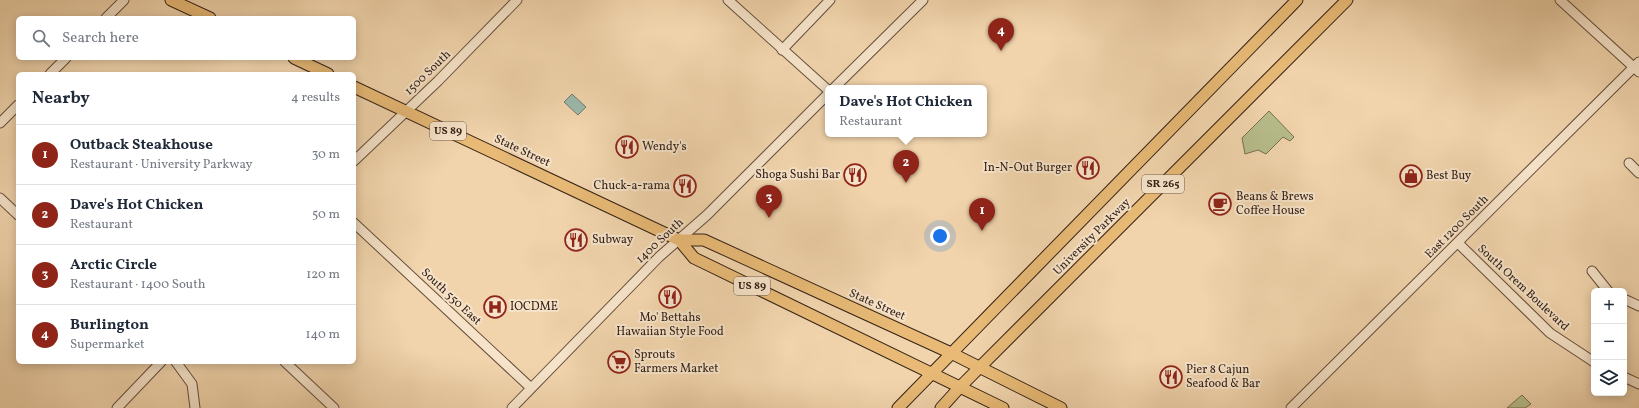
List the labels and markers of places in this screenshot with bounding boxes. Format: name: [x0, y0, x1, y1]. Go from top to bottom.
pin: 4: [988, 18, 1014, 51]
restaurant icon: Wendy's: [614, 134, 640, 160]
place label: Wendy's: [642, 139, 687, 155]
pin: 2: [893, 150, 919, 183]
restaurant icon: In-N-Out Burger: [1075, 155, 1101, 181]
place label: In-N-Out Burger: [983, 160, 1072, 176]
restaurant icon: Shoga Sushi Bar: [842, 162, 868, 188]
shop icon: Best Buy: [1398, 163, 1424, 189]
place label: Shoga Sushi Bar: [755, 167, 840, 183]
place label: Best Buy: [1426, 168, 1472, 184]
restaurant icon: Chuck-a-rama: [672, 173, 698, 199]
place label: Chuck-a-rama: [593, 178, 670, 194]
pin: 3: [756, 185, 782, 218]
place label: Beans & Brews Coffee House: [1236, 189, 1314, 219]
cafe icon: Beans & Brews Coffee House: [1207, 191, 1233, 217]
pin: 1: [969, 198, 995, 231]
restaurant icon: Subway: [563, 227, 589, 253]
place label: Subway: [592, 232, 634, 248]
restaurant icon: Mo' Bettahs Hawaiian Style Food: [657, 284, 683, 310]
hospital icon: IOCDME: [482, 294, 508, 320]
place label: IOCDME: [510, 299, 558, 315]
place label: Mo' Bettahs Hawaiian Style Food: [616, 310, 724, 340]
place label: Sprouts Farmers Market: [634, 347, 718, 377]
supermarket icon: Sprouts Farmers Market: [606, 349, 632, 375]
place label: Pier 8 Cajun Seafood & Bar: [1186, 362, 1260, 392]
restaurant icon: Pier 8 Cajun Seafood & Bar: [1158, 364, 1184, 390]

